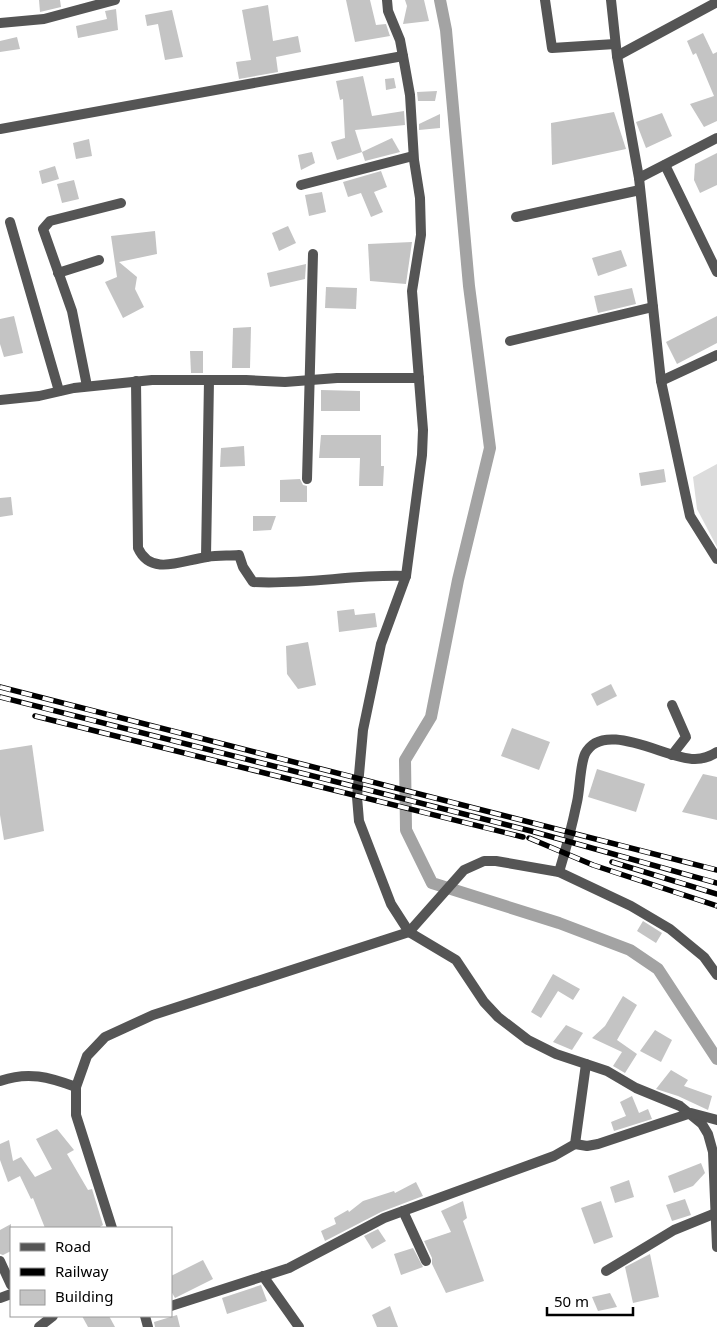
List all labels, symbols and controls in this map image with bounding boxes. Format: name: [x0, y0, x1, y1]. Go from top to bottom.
legend: [10, 1227, 172, 1317]
text: Road: [55, 1236, 91, 1256]
text: Railway: [55, 1261, 109, 1281]
scale bar: [547, 1284, 633, 1316]
text: Building: [55, 1286, 113, 1306]
text: 50 m: [554, 1291, 589, 1311]

